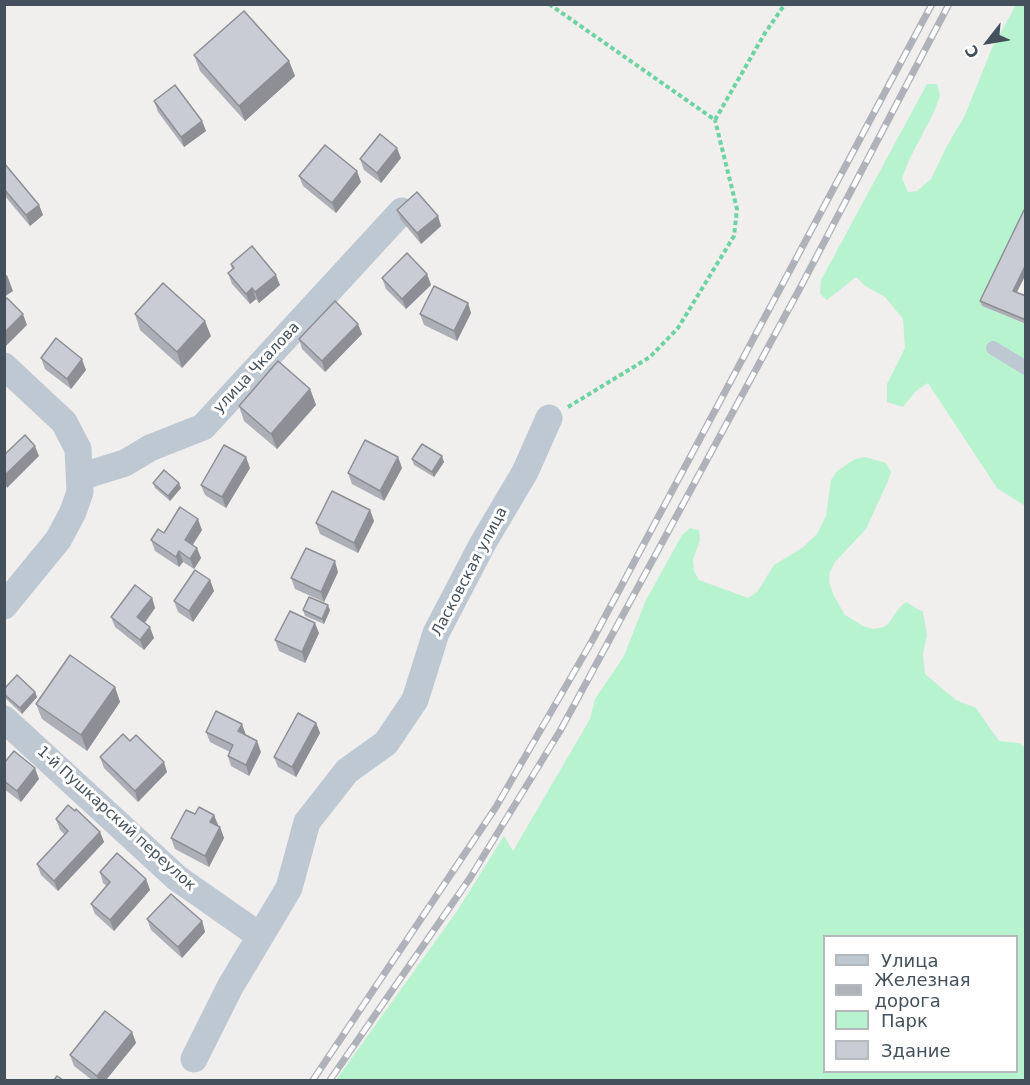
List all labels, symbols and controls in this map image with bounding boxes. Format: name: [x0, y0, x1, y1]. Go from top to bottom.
north arrow: [958, 12, 1018, 72]
text: С: [961, 42, 983, 61]
street label: улица Чкалова: [210, 319, 304, 417]
street label: Ласковская улица: [428, 504, 512, 640]
street label: 1-й Пушкарский переулок: [33, 743, 199, 895]
legend: [823, 935, 1018, 1073]
text: Улица: [881, 950, 938, 971]
text: Железная дорога: [874, 969, 971, 1011]
text: Парк: [881, 1010, 928, 1031]
text: Здание: [881, 1040, 951, 1061]

